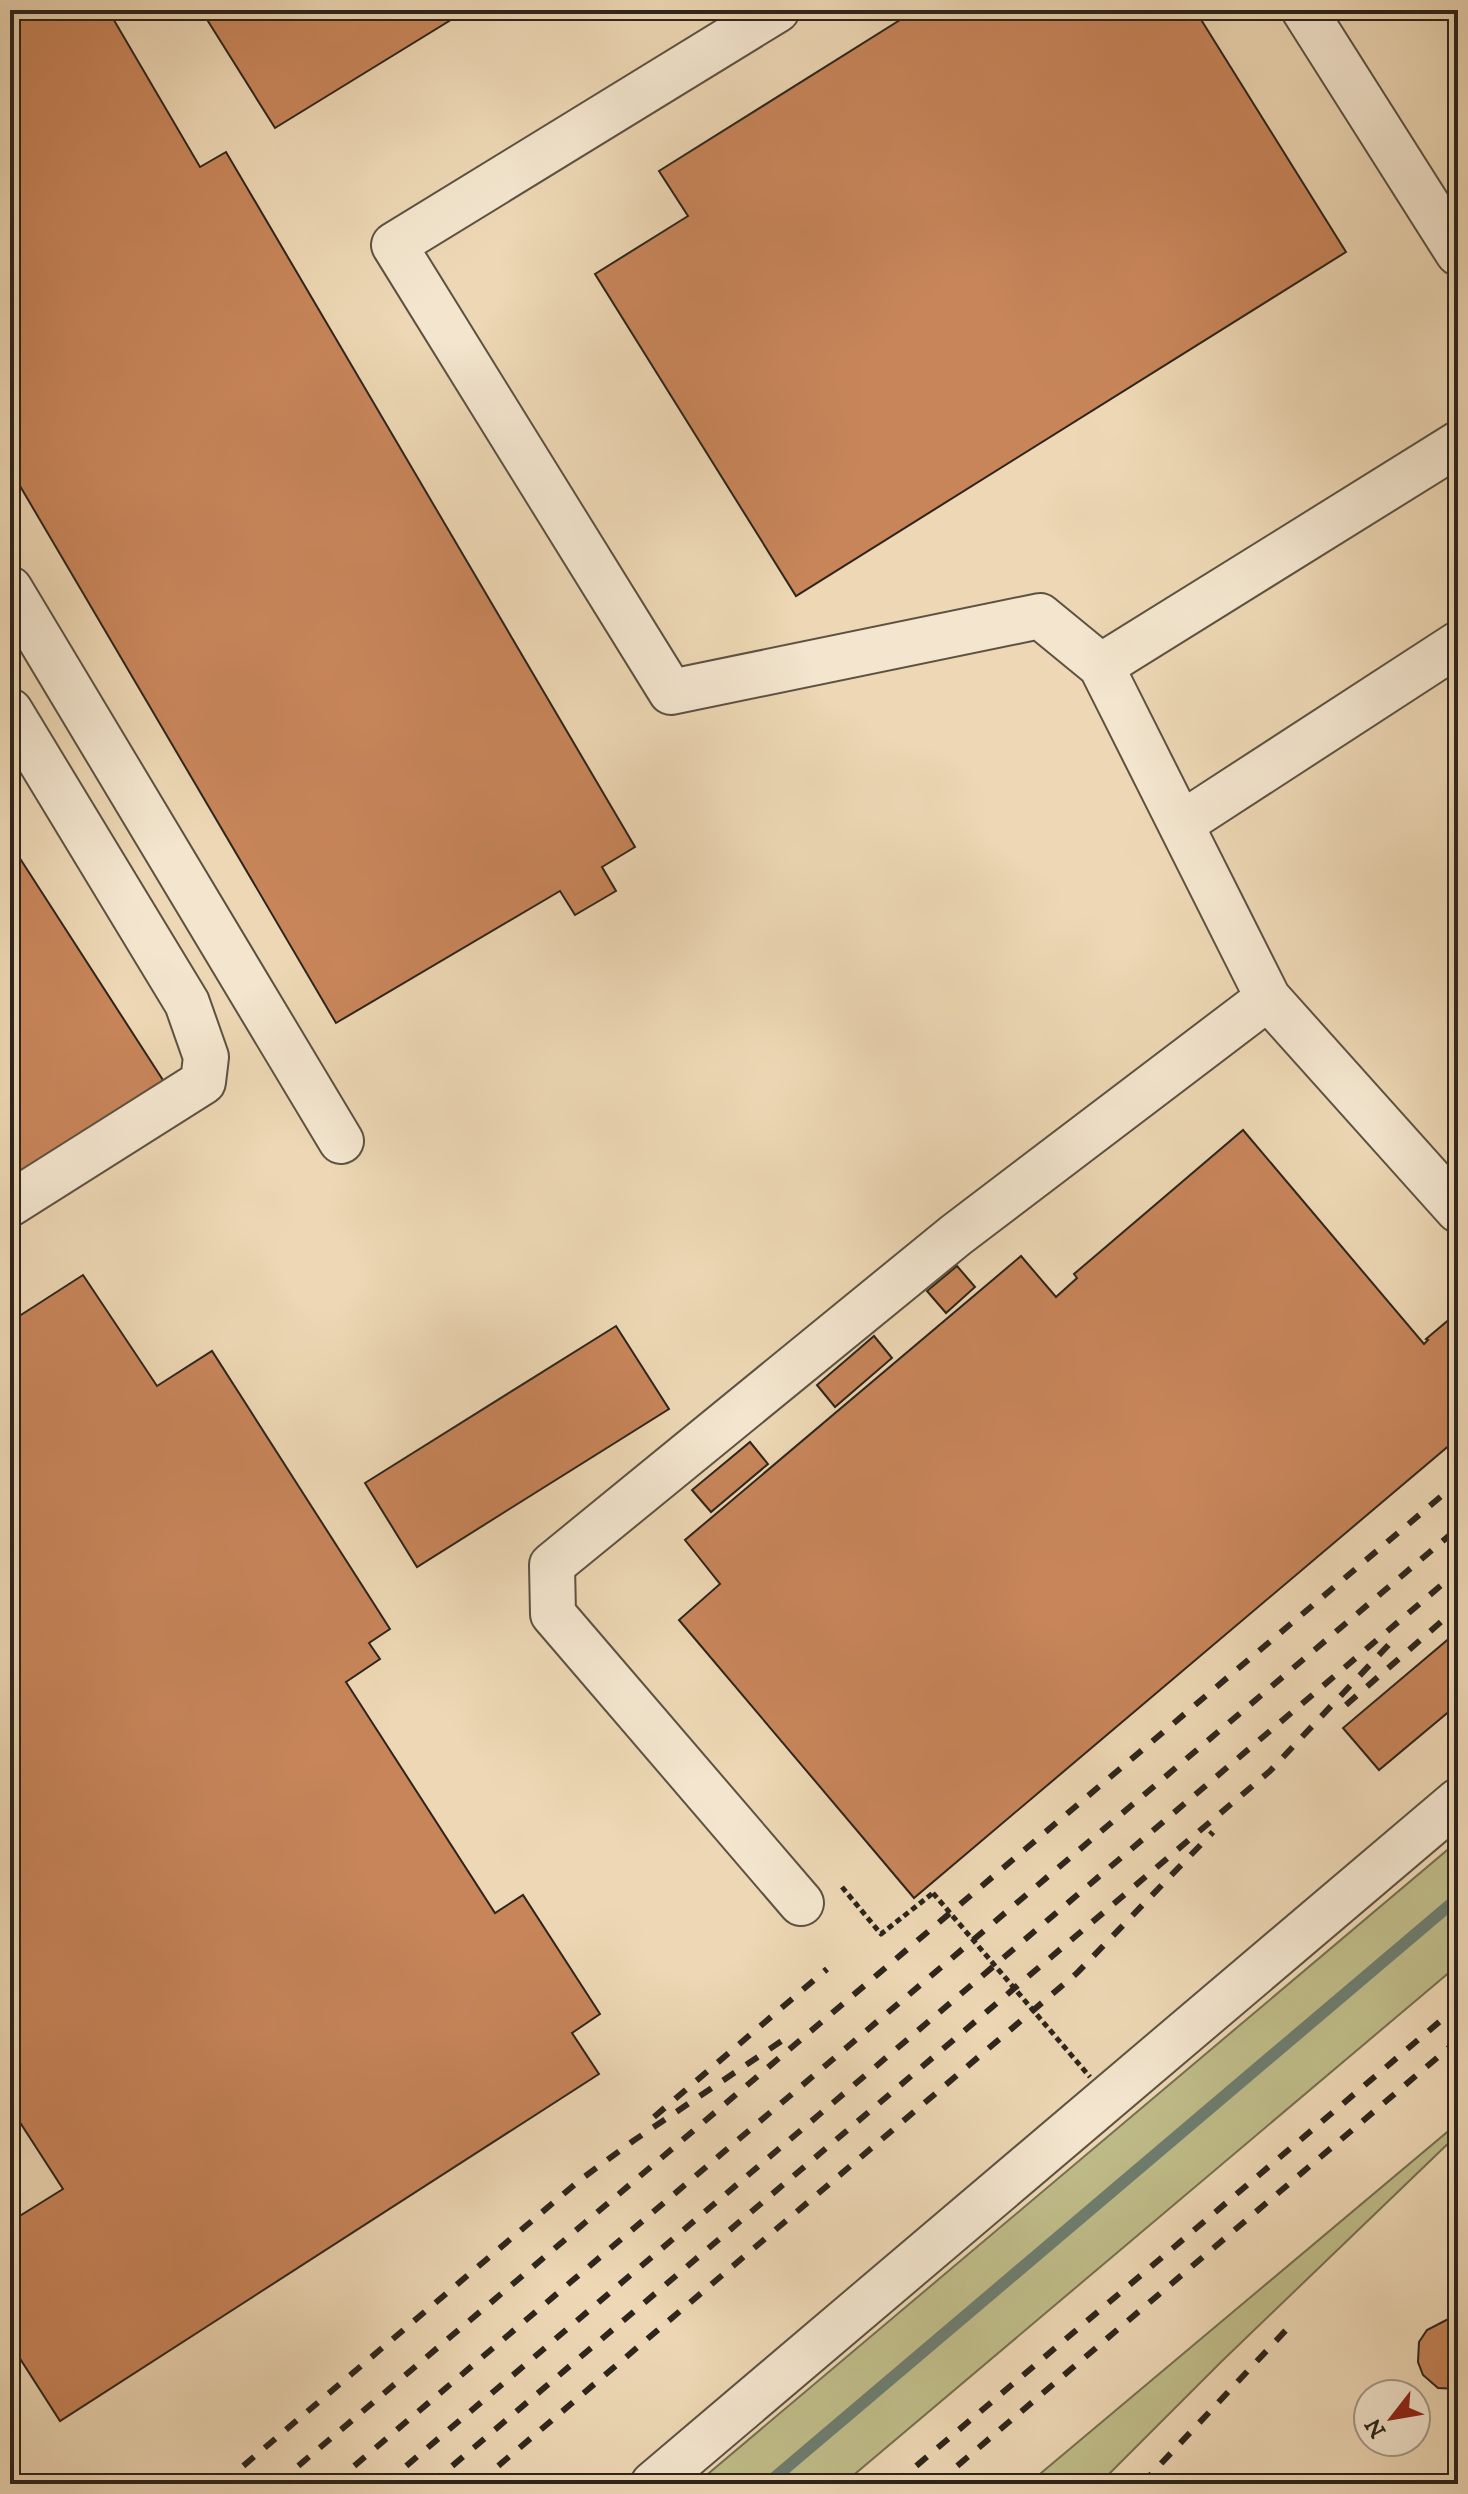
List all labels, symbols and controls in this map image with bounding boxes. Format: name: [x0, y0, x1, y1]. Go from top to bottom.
north arrow: [1352, 2378, 1432, 2458]
text: N: [1360, 2413, 1392, 2442]

